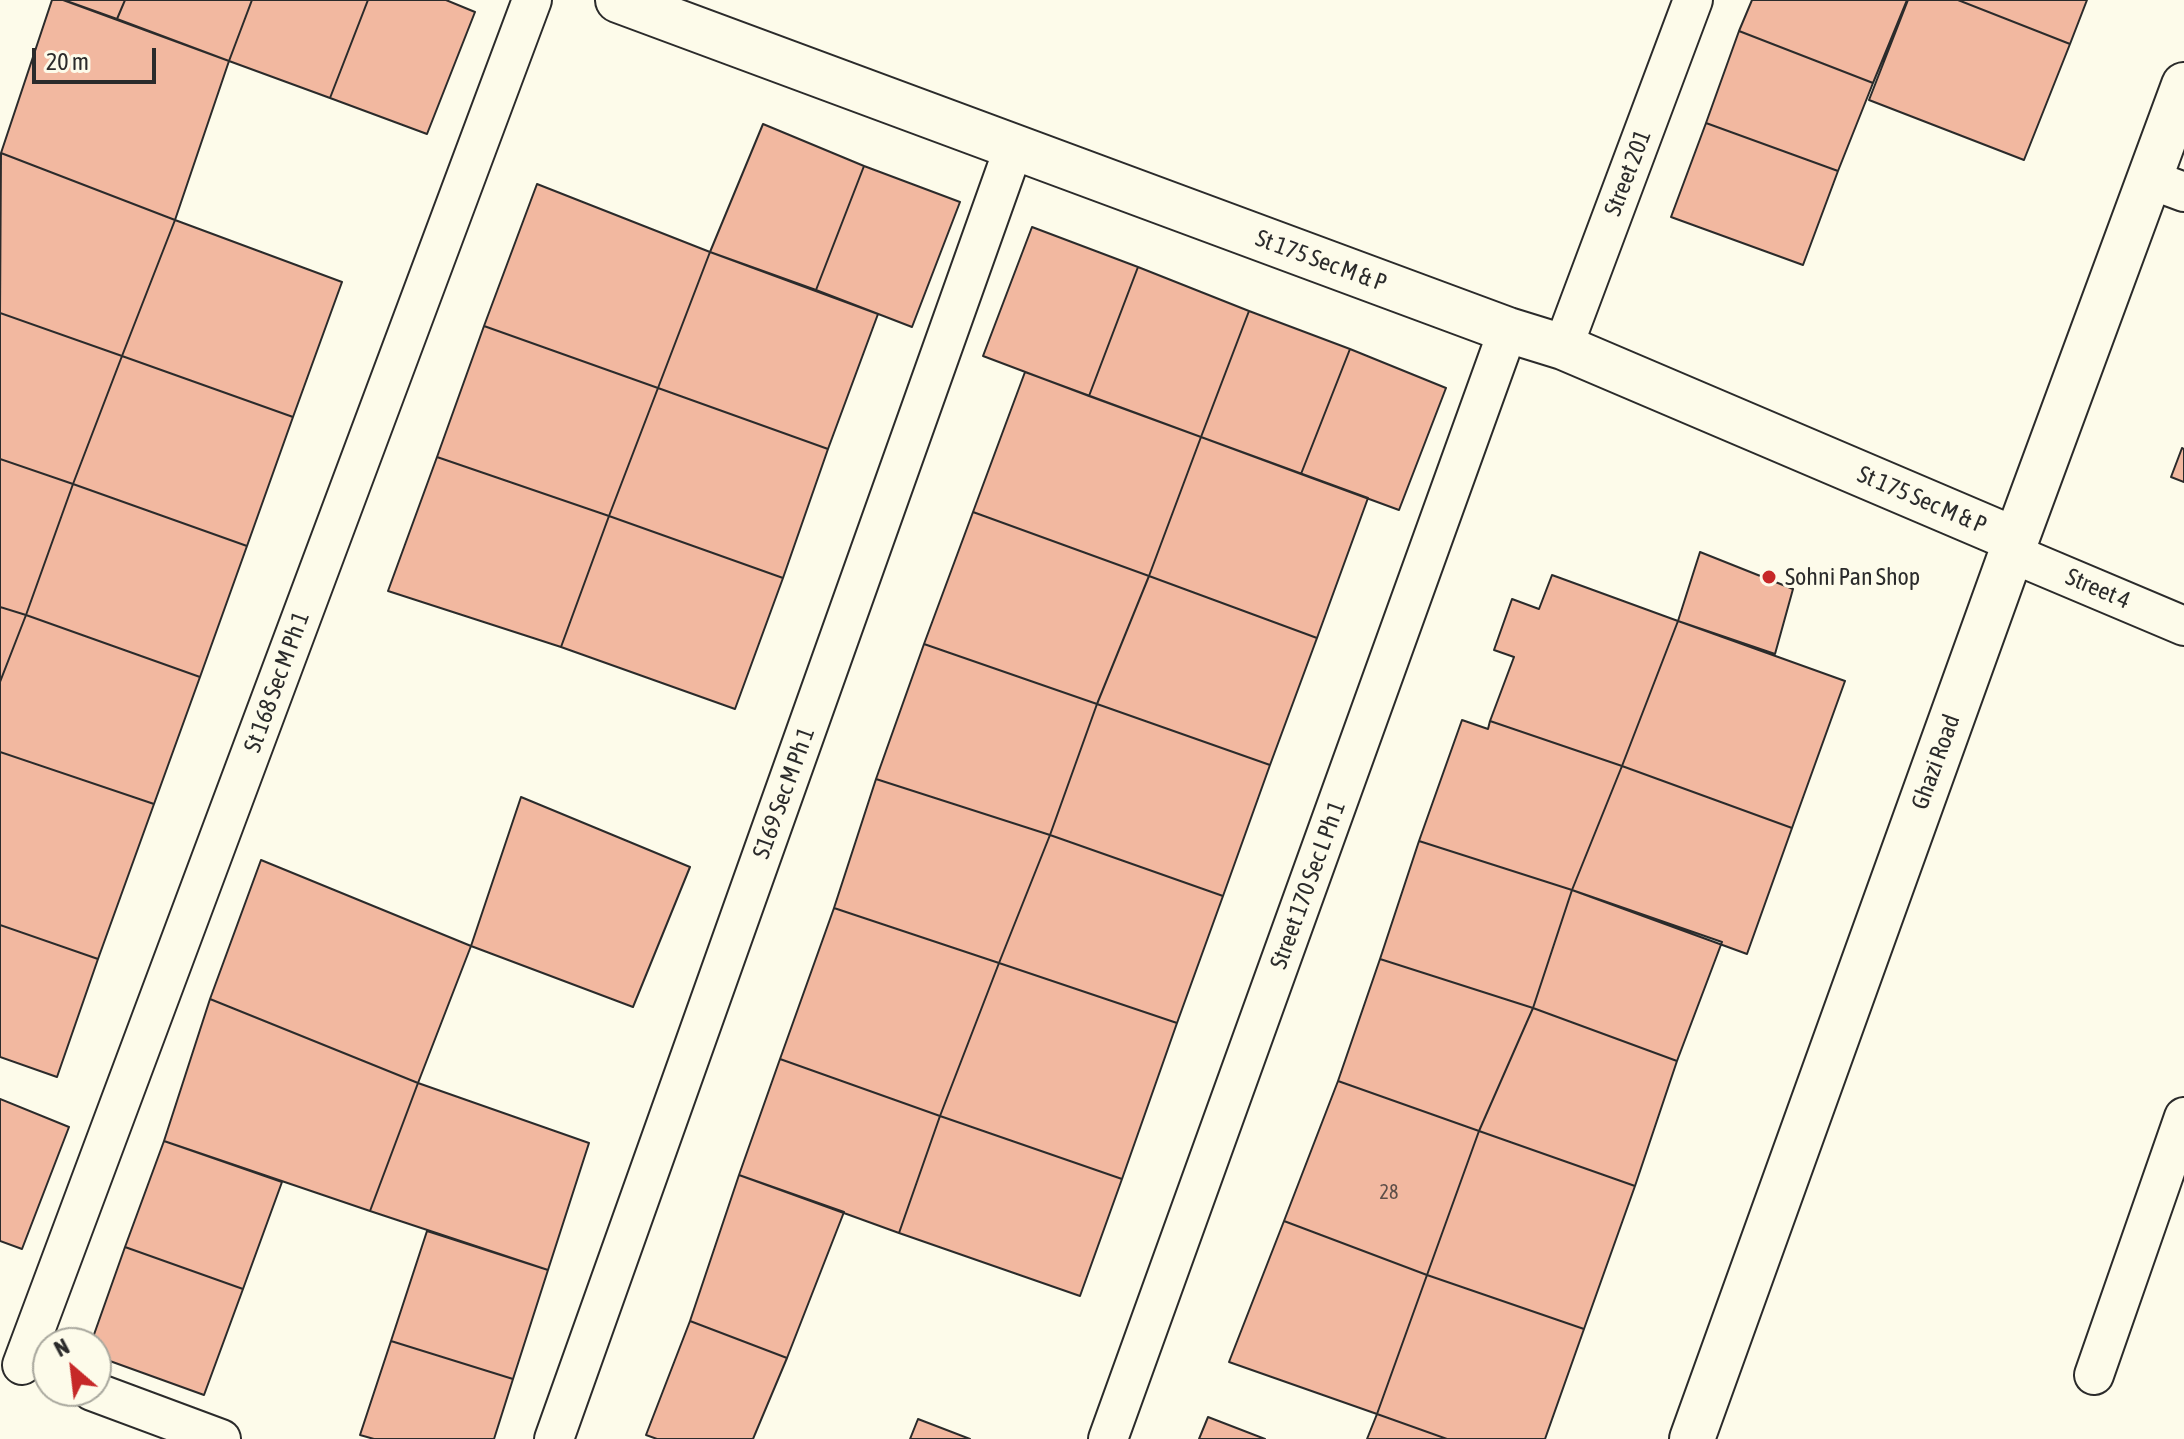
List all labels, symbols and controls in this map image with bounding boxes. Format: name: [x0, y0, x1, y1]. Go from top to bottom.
scale bar: [36, 32, 160, 82]
text: 20 m: [46, 48, 89, 75]
street label: Street 201: [1598, 126, 1658, 220]
street label: St 175 Sec M & P: [1252, 224, 1390, 298]
street label: St 175 Sec M & P: [1853, 460, 1991, 540]
place label: Sohni Pan Shop: [1785, 563, 1920, 591]
street label: Street 4: [2061, 563, 2135, 615]
marker: Sohni Pan Shop: [1760, 568, 1778, 586]
street label: St 168 Sec M Ph 1: [238, 608, 316, 756]
street label: Ghazi Road: [1906, 711, 1966, 813]
street label: S169 Sec M Ph 1: [747, 723, 821, 863]
street label: Street 170 Sec L Ph 1: [1264, 797, 1352, 973]
house number: 28: [1380, 1181, 1398, 1205]
north arrow: [32, 1327, 112, 1407]
text: N: [50, 1333, 74, 1362]

